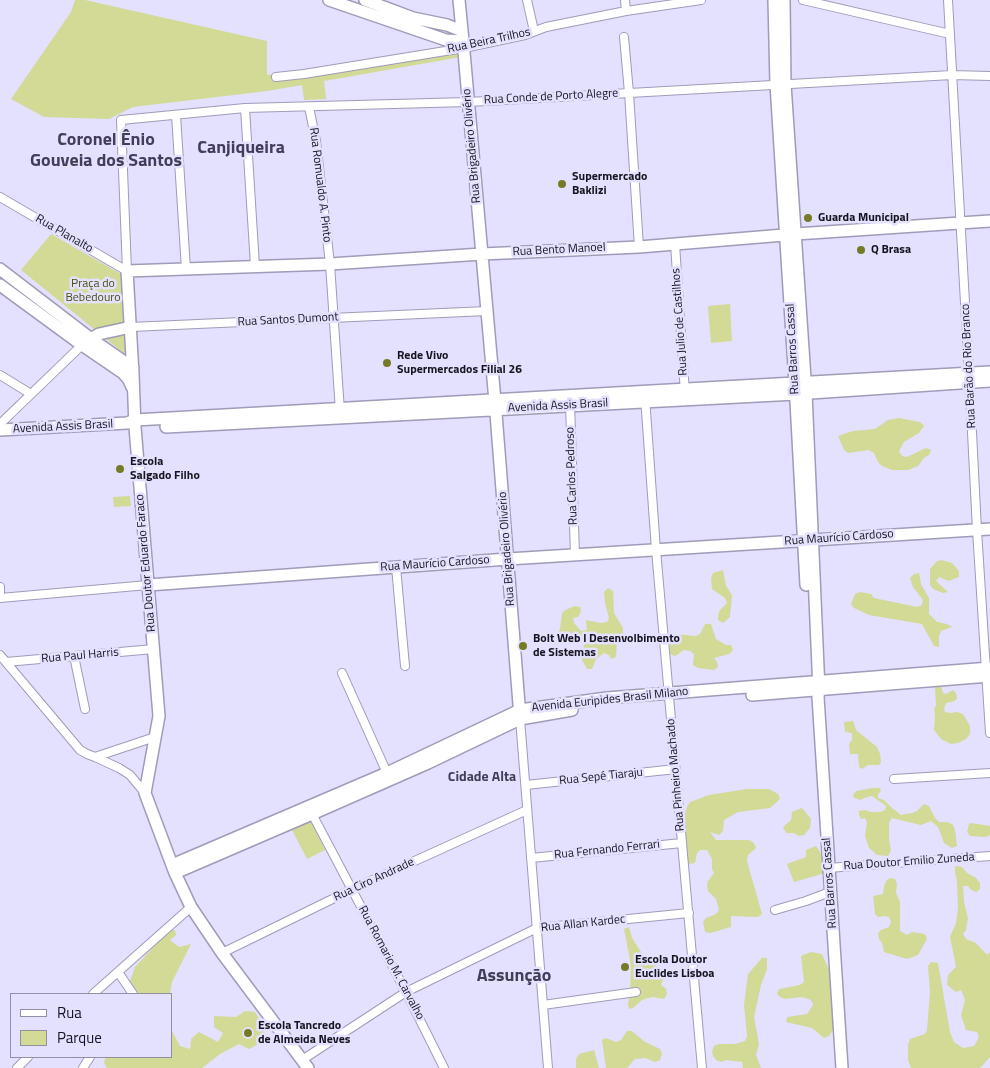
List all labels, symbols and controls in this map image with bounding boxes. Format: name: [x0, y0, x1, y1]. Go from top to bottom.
street label: Rua Beira Trilhos: [446, 25, 532, 57]
street label: Rua Conde de Porto Alegre: [483, 86, 619, 108]
street label: Rua Brigadeiro Olivério: [460, 88, 484, 204]
street label: Rua Romualdo A. Pinto: [306, 127, 334, 243]
district label: Coronel Ênio Gouveia dos Santos: [30, 130, 182, 172]
district label: Canjiqueira: [197, 138, 285, 160]
place label: Supermercado Baklizi: [572, 170, 647, 198]
marker: Supermercado Baklizi: [556, 178, 568, 190]
place label: Guarda Municipal: [818, 211, 909, 225]
street label: Rua Planalto: [33, 212, 95, 256]
marker: Guarda Municipal: [802, 212, 814, 224]
street label: Rua Bento Manoel: [512, 240, 606, 260]
place label: Q Brasa: [871, 243, 911, 257]
marker: Q Brasa: [855, 244, 867, 256]
street label: Rua Julio de Castilhos: [669, 268, 691, 376]
park label: Praça do Bebedouro: [65, 277, 121, 305]
street label: Rua Barros Cassal: [783, 303, 803, 395]
street label: Rua Barão do Rio Branco: [959, 303, 979, 429]
street label: Rua Santos Dumont: [237, 310, 339, 330]
place label: Rede Vivo Supermercados Filial 26: [397, 349, 522, 377]
marker: Rede Vivo Supermercados Filial 26: [381, 357, 393, 369]
street label: Avenida Assis Brasil: [507, 396, 609, 416]
street label: Avenida Assis Brasil: [12, 417, 114, 437]
street label: Rua Carlos Pedroso: [563, 427, 581, 525]
place label: Escola Salgado Filho: [130, 455, 200, 483]
marker: Escola Salgado Filho: [114, 463, 126, 475]
street label: Rua Brigadeiro Olivério: [496, 491, 518, 607]
street label: Rua Doutor Eduardo Faraco: [133, 493, 159, 633]
street label: Rua Maurício Cardoso: [784, 527, 894, 549]
street label: Rua Maurício Cardoso: [380, 553, 490, 575]
place label: Bolt Web l Desenvolbimento de Sistemas: [533, 632, 680, 660]
marker: Bolt Web l Desenvolbimento de Sistemas: [517, 640, 529, 652]
street label: Rua Paul Harris: [41, 645, 119, 667]
street label: Avenida Euripides Brasil Milano: [531, 685, 689, 715]
street label: Rua Pinheiro Machado: [664, 718, 688, 832]
street label: Rua Sepé Tiaraju: [558, 765, 644, 789]
district label: Cidade Alta: [448, 770, 516, 786]
street label: Rua Fernando Ferrari: [553, 837, 661, 863]
street label: Rua Barros Cassal: [820, 837, 840, 929]
street label: Rua Doutor Emilio Zuneda: [843, 850, 975, 874]
street label: Rua Ciro Andrade: [332, 855, 416, 905]
street label: Rua Romario M. Carvalho: [355, 904, 427, 1022]
street label: Rua Allan Kardec: [540, 912, 626, 936]
place label: Escola Doutor Euclides Lisboa: [635, 953, 714, 981]
marker: Escola Doutor Euclides Lisboa: [619, 961, 631, 973]
district label: Assunção: [477, 966, 551, 988]
legend: [10, 993, 172, 1058]
text: Rua: [57, 1001, 82, 1024]
place label: Escola Tancredo de Almeida Neves: [258, 1019, 350, 1047]
text: Parque: [57, 1026, 102, 1049]
marker: Escola Tancredo de Almeida Neves: [242, 1027, 254, 1039]

